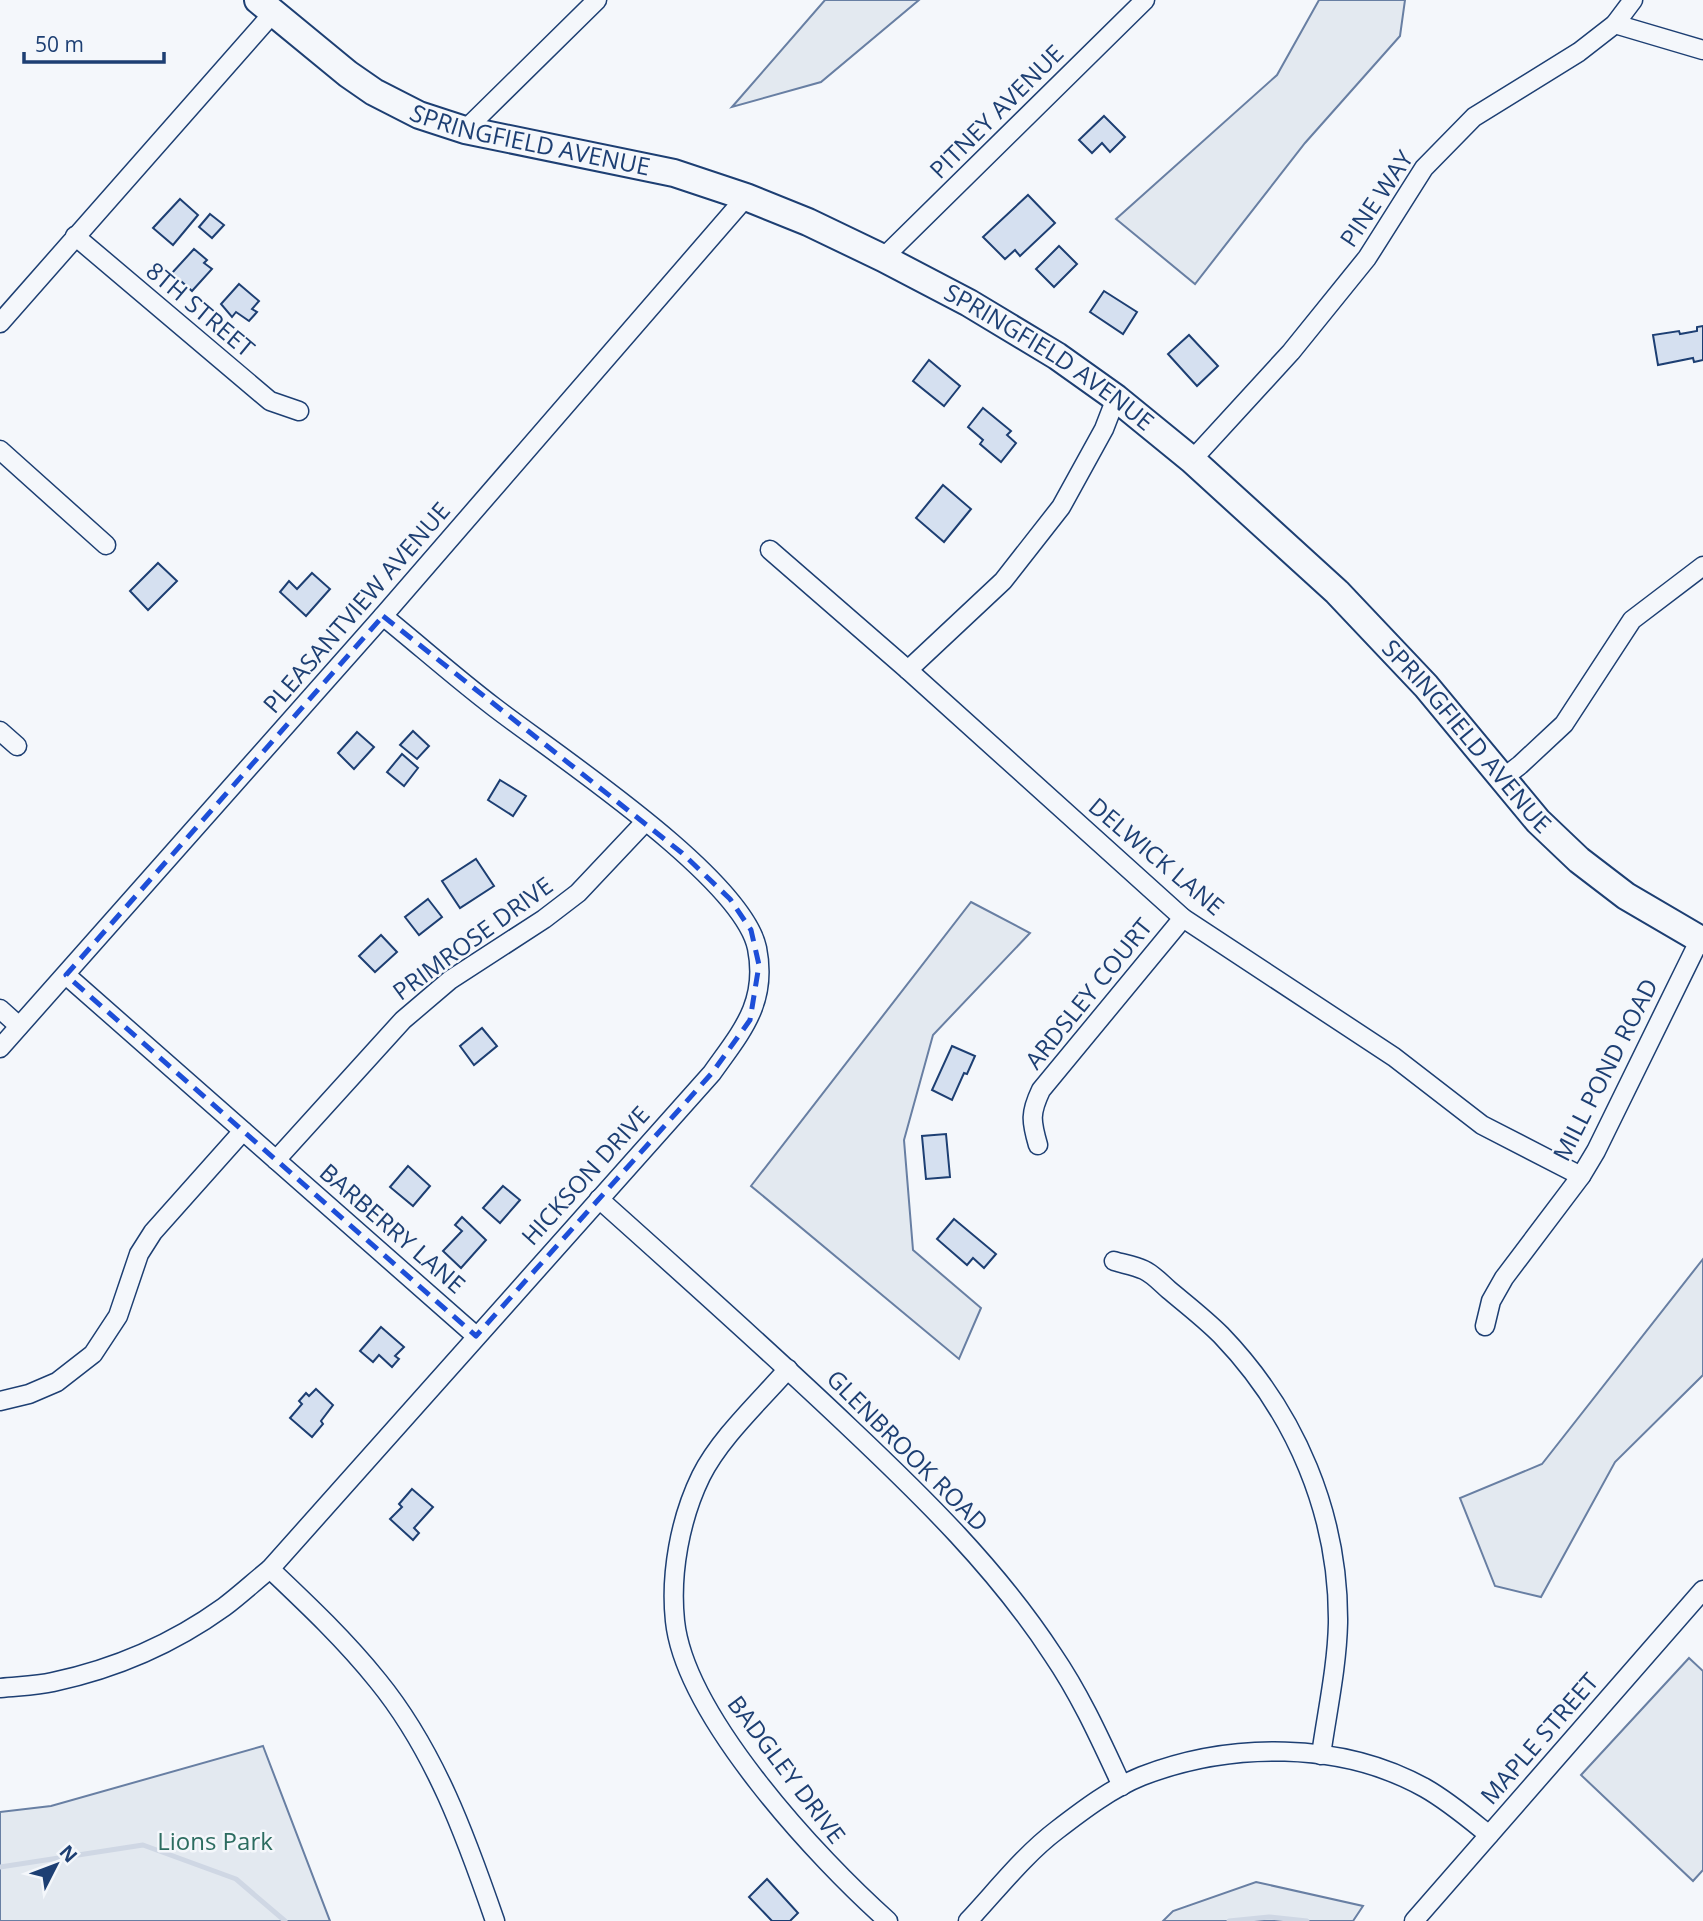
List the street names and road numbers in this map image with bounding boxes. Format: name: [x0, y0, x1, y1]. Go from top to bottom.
street label: PITNEY AVENUE: [922, 37, 1070, 185]
street label: SPRINGFIELD AVENUE: [405, 95, 653, 183]
street label: PINE WAY: [1331, 143, 1420, 253]
street label: 8TH STREET: [140, 254, 262, 364]
street label: SPRINGFIELD AVENUE: [939, 275, 1161, 437]
street label: PLEASANTVIEW AVENUE: [255, 494, 457, 720]
street label: SPRINGFIELD AVENUE: [1375, 632, 1559, 840]
street label: DELWICK LANE: [1082, 789, 1232, 922]
street label: PRIMROSE DRIVE: [385, 869, 559, 1007]
street label: ARDSLEY COURT: [1017, 911, 1159, 1075]
street label: MILL POND ROAD: [1544, 973, 1665, 1166]
street label: HICKSON DRIVE: [513, 1098, 656, 1252]
street label: BARBERRY LANE: [313, 1155, 473, 1300]
street label: GLENBROOK ROAD: [820, 1362, 996, 1538]
street label: MAPLE STREET: [1472, 1665, 1605, 1811]
street label: BADGLEY DRIVE: [721, 1688, 854, 1850]

